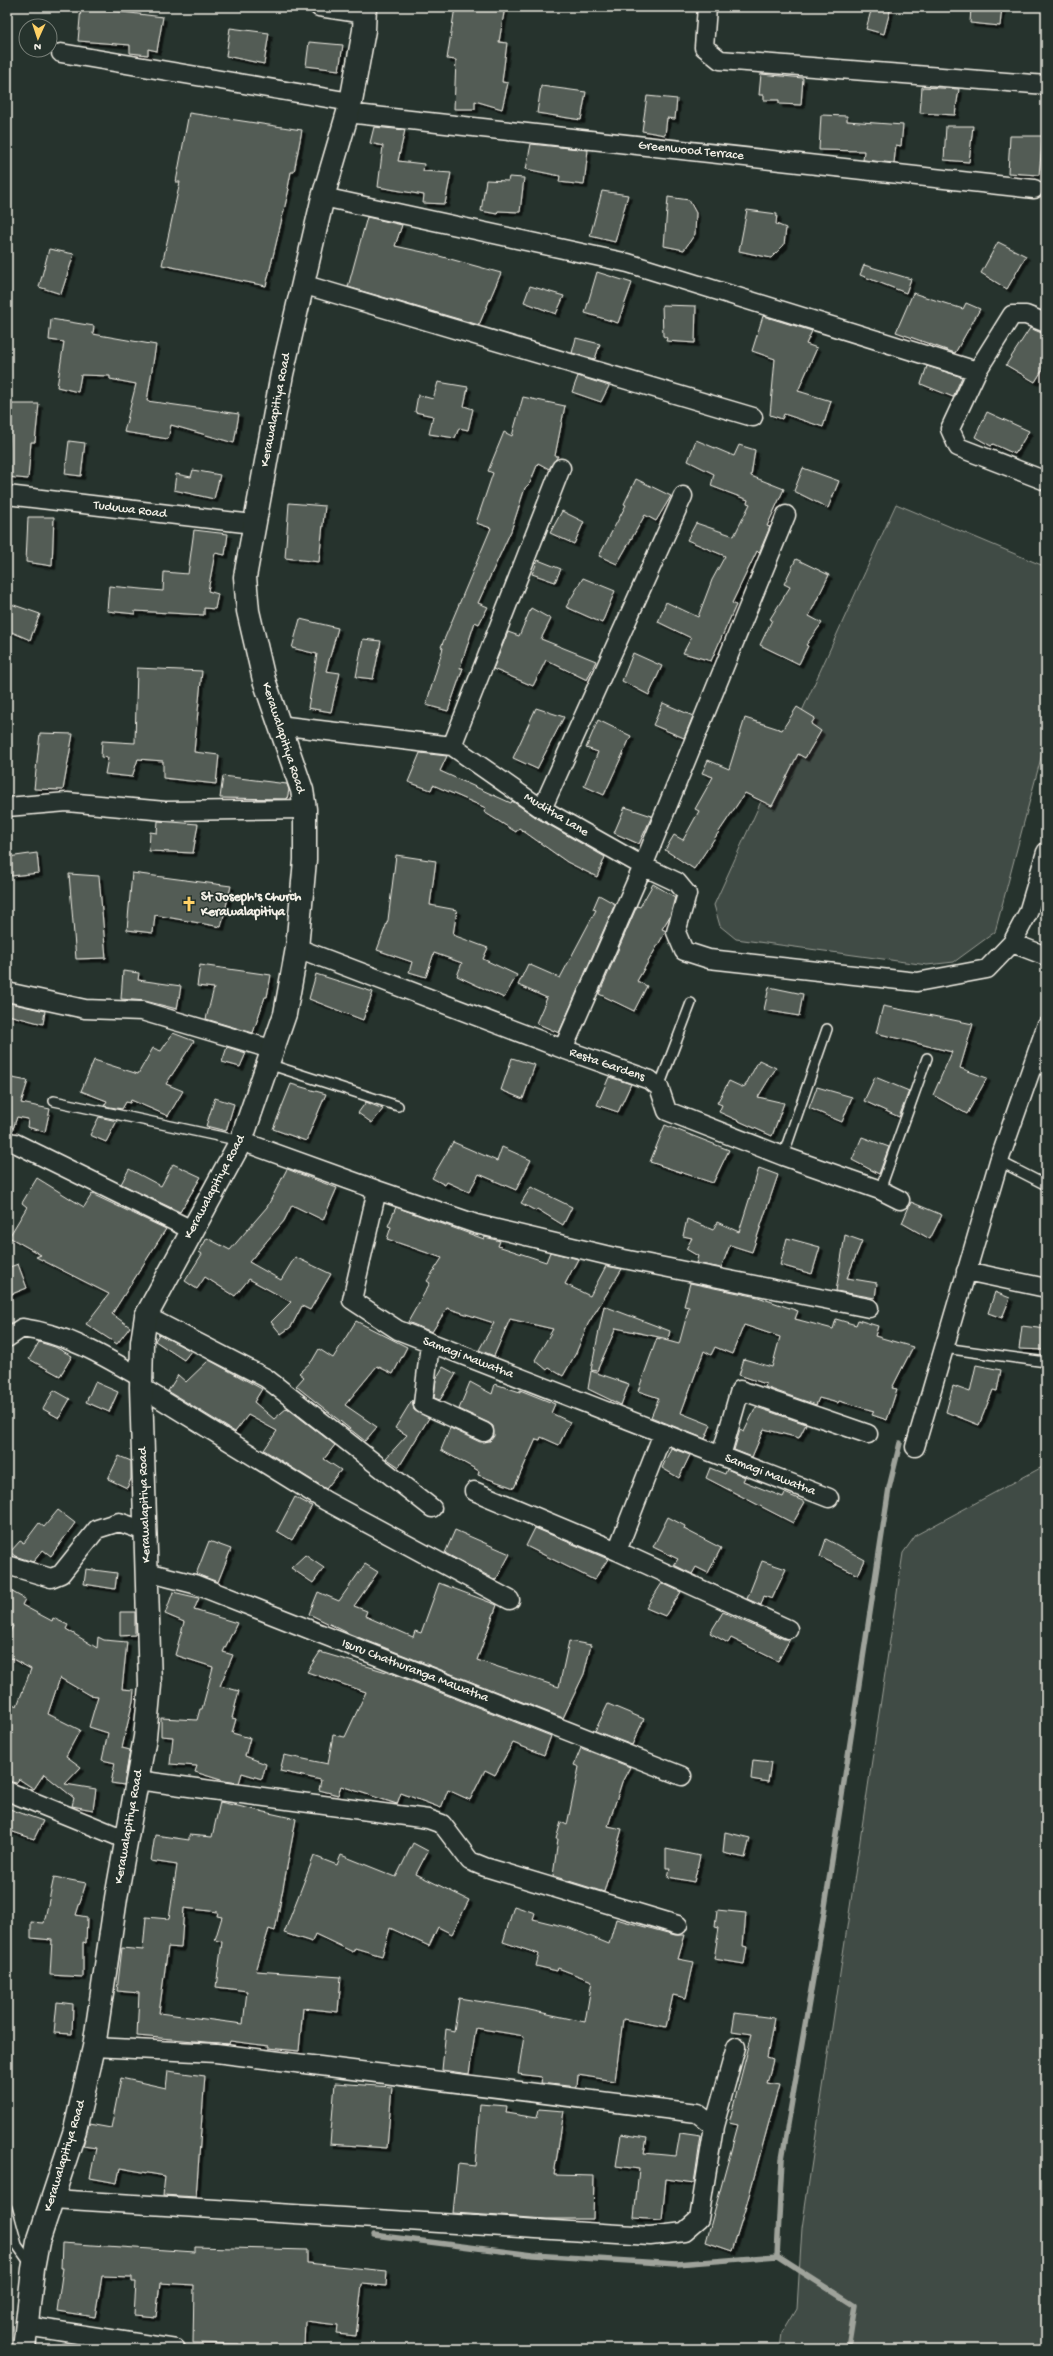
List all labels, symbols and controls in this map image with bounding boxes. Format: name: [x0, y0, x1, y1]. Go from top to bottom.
north arrow: [18, 18, 58, 58]
text: N: [34, 40, 41, 52]
street label: Greenwood Terrace: [638, 138, 745, 164]
street label: Kerawalapitiya Road: [258, 351, 295, 468]
street label: Tuduwa Road: [92, 498, 169, 522]
street label: Kerawalapitiya Road: [258, 681, 308, 797]
street label: Muditha Lane: [521, 790, 591, 840]
place label: St Joseph's Church Kerawalapitiya: [200, 890, 301, 921]
church icon: St Joseph's Church Kerawalapitiya: [180, 895, 198, 913]
street label: Resta Gardens: [567, 1045, 648, 1085]
street label: Kerawalapitiya Road: [181, 1131, 249, 1242]
street label: Samagi Mawatha: [420, 1334, 516, 1382]
street label: Kerawalapitiya Road: [135, 1446, 155, 1563]
street label: Samagi Mawatha: [722, 1451, 818, 1499]
street label: Isuru Chathuranga Mawatha: [339, 1636, 491, 1706]
street label: Kerawalapitiya Road: [112, 1767, 147, 1885]
street label: Kerawalapitiya Road: [41, 2097, 89, 2213]

